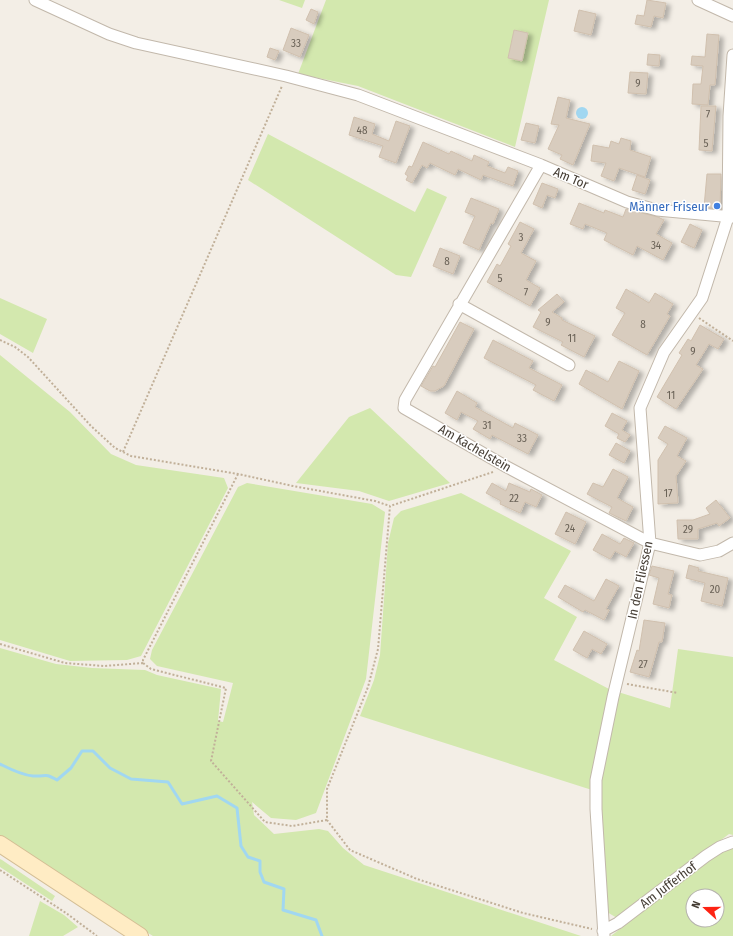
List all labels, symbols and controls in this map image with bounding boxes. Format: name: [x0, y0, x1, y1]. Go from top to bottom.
house number: 33: [291, 37, 301, 50]
house number: 9: [635, 77, 641, 90]
house number: 7: [706, 108, 711, 121]
house number: 48: [357, 124, 368, 137]
house number: 5: [703, 137, 709, 150]
street label: Am Tor: [551, 164, 591, 192]
place label: Männer Friseur: [629, 199, 709, 214]
marker: Männer Friseur: [712, 201, 722, 211]
house number: 3: [519, 231, 524, 244]
house number: 34: [651, 239, 662, 252]
house number: 8: [444, 255, 450, 268]
house number: 5: [497, 272, 503, 285]
house number: 7: [524, 286, 529, 299]
house number: 9: [545, 316, 551, 329]
house number: 8: [640, 318, 646, 331]
house number: 11: [568, 332, 576, 345]
house number: 9: [690, 345, 696, 358]
house number: 11: [667, 389, 675, 402]
house number: 31: [483, 419, 492, 432]
street label: Am Kachelstein: [436, 421, 514, 475]
house number: 33: [517, 432, 527, 445]
house number: 17: [664, 487, 673, 500]
house number: 22: [509, 492, 519, 505]
house number: 24: [565, 522, 576, 535]
house number: 29: [683, 523, 693, 536]
street label: In den Fliessen: [624, 540, 656, 620]
house number: 20: [710, 583, 721, 596]
house number: 27: [638, 658, 648, 671]
street label: Am Jufferhof: [637, 858, 700, 911]
north arrow: [685, 888, 725, 928]
text: N: [689, 899, 703, 910]

